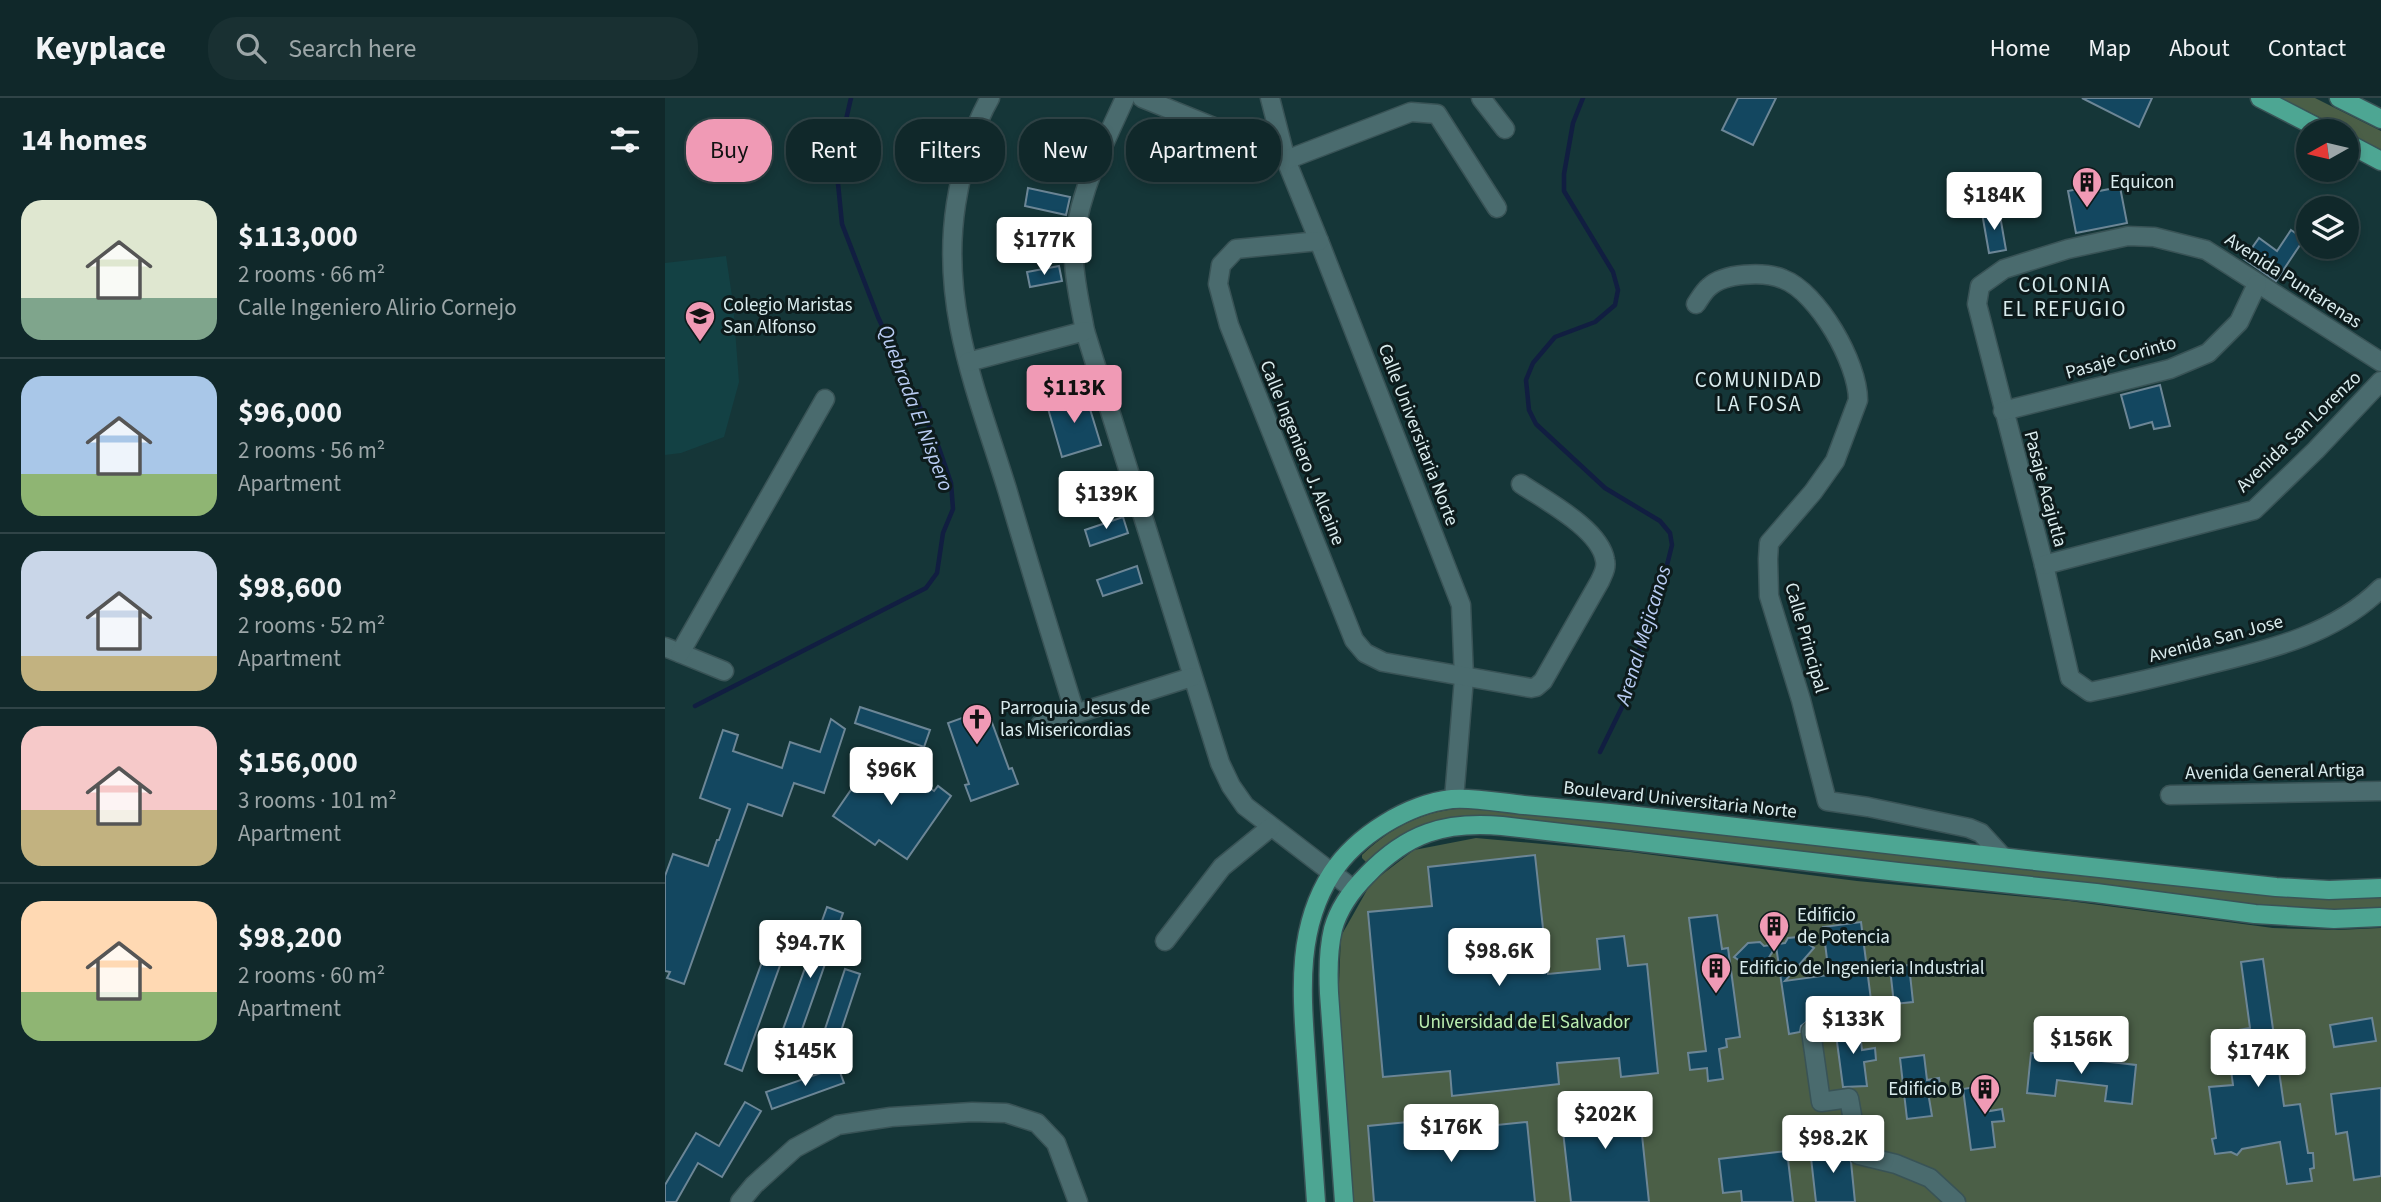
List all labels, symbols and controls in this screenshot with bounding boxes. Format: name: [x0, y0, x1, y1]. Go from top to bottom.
search box: [208, 17, 698, 80]
text: Keyplace: [35, 25, 166, 72]
icon: search: [232, 29, 270, 67]
text: Search here: [288, 30, 416, 67]
text: Home: [1990, 31, 2050, 66]
text: Map: [2088, 31, 2131, 66]
text: About: [2169, 31, 2230, 66]
text: Contact: [2268, 31, 2346, 66]
text: 14 homes: [21, 119, 147, 162]
chip: Buy: [686, 119, 772, 182]
chip: Rent: [786, 119, 881, 182]
chip: Filters: [895, 119, 1005, 182]
chip: New: [1019, 119, 1112, 182]
chip: Apartment: [1126, 119, 1281, 182]
north arrow: [2296, 119, 2359, 182]
map controls: [2296, 119, 2359, 259]
icon: filters: [606, 121, 644, 159]
building icon: Equicon: [2070, 165, 2104, 209]
place label: Equicon: [2110, 169, 2174, 196]
pin: $184K: [1945, 172, 2043, 232]
text: $184K: [1963, 178, 2025, 211]
button: layers: [2296, 196, 2359, 259]
text: $113,000: [238, 215, 358, 258]
pin: $177K: [995, 218, 1093, 277]
text: $177K: [1013, 223, 1075, 256]
street label: Avenida Puntarenas: [2219, 227, 2367, 335]
icon: home: [77, 228, 161, 312]
text: 2 rooms · 66 m²: [238, 258, 385, 291]
district label: COLONIA EL REFUGIO: [2003, 270, 2127, 324]
text: Calle Ingeniero Alirio Cornejo: [238, 291, 517, 324]
place label: Colegio Maristas San Alfonso: [723, 292, 852, 341]
school or university icon: Colegio Maristas San Alfonso: [683, 299, 717, 343]
water label: Quebrada El Nispero: [870, 320, 962, 496]
street label: Pasaje Corinto: [2062, 329, 2180, 387]
street label: Calle Universitaria Norte: [1371, 340, 1465, 530]
street label: Calle Ingeniero J. Alcaine: [1253, 356, 1351, 550]
district label: COMUNIDAD LA FOSA: [1695, 365, 1823, 419]
street label: Avenida San Lorenzo: [2230, 365, 2368, 499]
pin: $113K: [1025, 366, 1123, 425]
text: $113K: [1043, 371, 1105, 404]
text: $96,000: [238, 391, 342, 434]
icon: home: [77, 404, 161, 488]
street label: Pasaje Acajutla: [2017, 428, 2073, 550]
text: 2 rooms · 56 m²: [238, 434, 385, 467]
text: Apartment: [238, 467, 341, 500]
pin: $139K: [1057, 472, 1155, 531]
text: $139K: [1075, 477, 1137, 510]
water label: Arenal Mejicanos: [1607, 561, 1679, 710]
text: $98,600: [238, 566, 342, 609]
icon: home: [77, 579, 161, 663]
street label: Calle Principal: [1777, 580, 1835, 697]
street label: Avenida San Jose: [2146, 608, 2286, 670]
text: 2 rooms · 52 m²: [238, 609, 385, 642]
text: Apartment: [238, 642, 341, 675]
place label: Parroquia Jesus de las Misericordias: [1000, 695, 1150, 744]
church icon: Parroquia Jesus de las Misericordias: [960, 702, 994, 746]
text: $156,000: [238, 741, 358, 784]
pin: $96K: [850, 748, 932, 807]
text: $96K: [866, 753, 916, 786]
icon: home: [77, 754, 161, 838]
street label: Avenida General Artiga: [2185, 757, 2365, 787]
street label: Boulevard Universitaria Norte: [1562, 774, 1798, 826]
text: 3 rooms · 101 m²: [238, 784, 397, 817]
text: Apartment: [238, 817, 341, 850]
place label: Edificio de Potencia: [1797, 902, 1890, 951]
building icon: Edificio de Potencia: [1757, 909, 1791, 953]
text: $98,200: [238, 916, 342, 959]
pin: $94.7K: [753, 920, 867, 980]
text: $94.7K: [775, 926, 845, 959]
pin: $98.6K: [1442, 928, 1556, 988]
icon: home: [77, 929, 161, 1013]
text: $98.6K: [1464, 934, 1534, 967]
building icon: Edificio de Ingenieria Industrial: [1699, 951, 1733, 995]
place label: Edificio de Ingenieria Industrial: [1739, 955, 1985, 982]
text: 2 rooms · 60 m²: [238, 959, 385, 992]
text: Apartment: [238, 992, 341, 1025]
pin: $133K: [1804, 996, 1902, 1056]
text: $133K: [1822, 1002, 1884, 1035]
park label: Universidad de El Salvador: [1418, 1009, 1630, 1036]
pin: $156K: [2032, 1016, 2130, 1076]
text: $156K: [2050, 1022, 2112, 1055]
pin: $145K: [756, 1028, 854, 1088]
pin: $174K: [2209, 1030, 2307, 1089]
text: $145K: [774, 1034, 836, 1067]
text: $174K: [2227, 1035, 2289, 1068]
building icon: Edificio B: [1968, 1072, 2002, 1116]
place label: Edificio B: [1888, 1076, 1962, 1103]
pin: $202K: [1556, 1091, 1654, 1151]
text: $202K: [1574, 1097, 1636, 1130]
pin: $176K: [1402, 1104, 1500, 1164]
text: $176K: [1420, 1110, 1482, 1143]
pin: $98.2K: [1776, 1116, 1890, 1175]
text: $98.2K: [1798, 1121, 1868, 1154]

